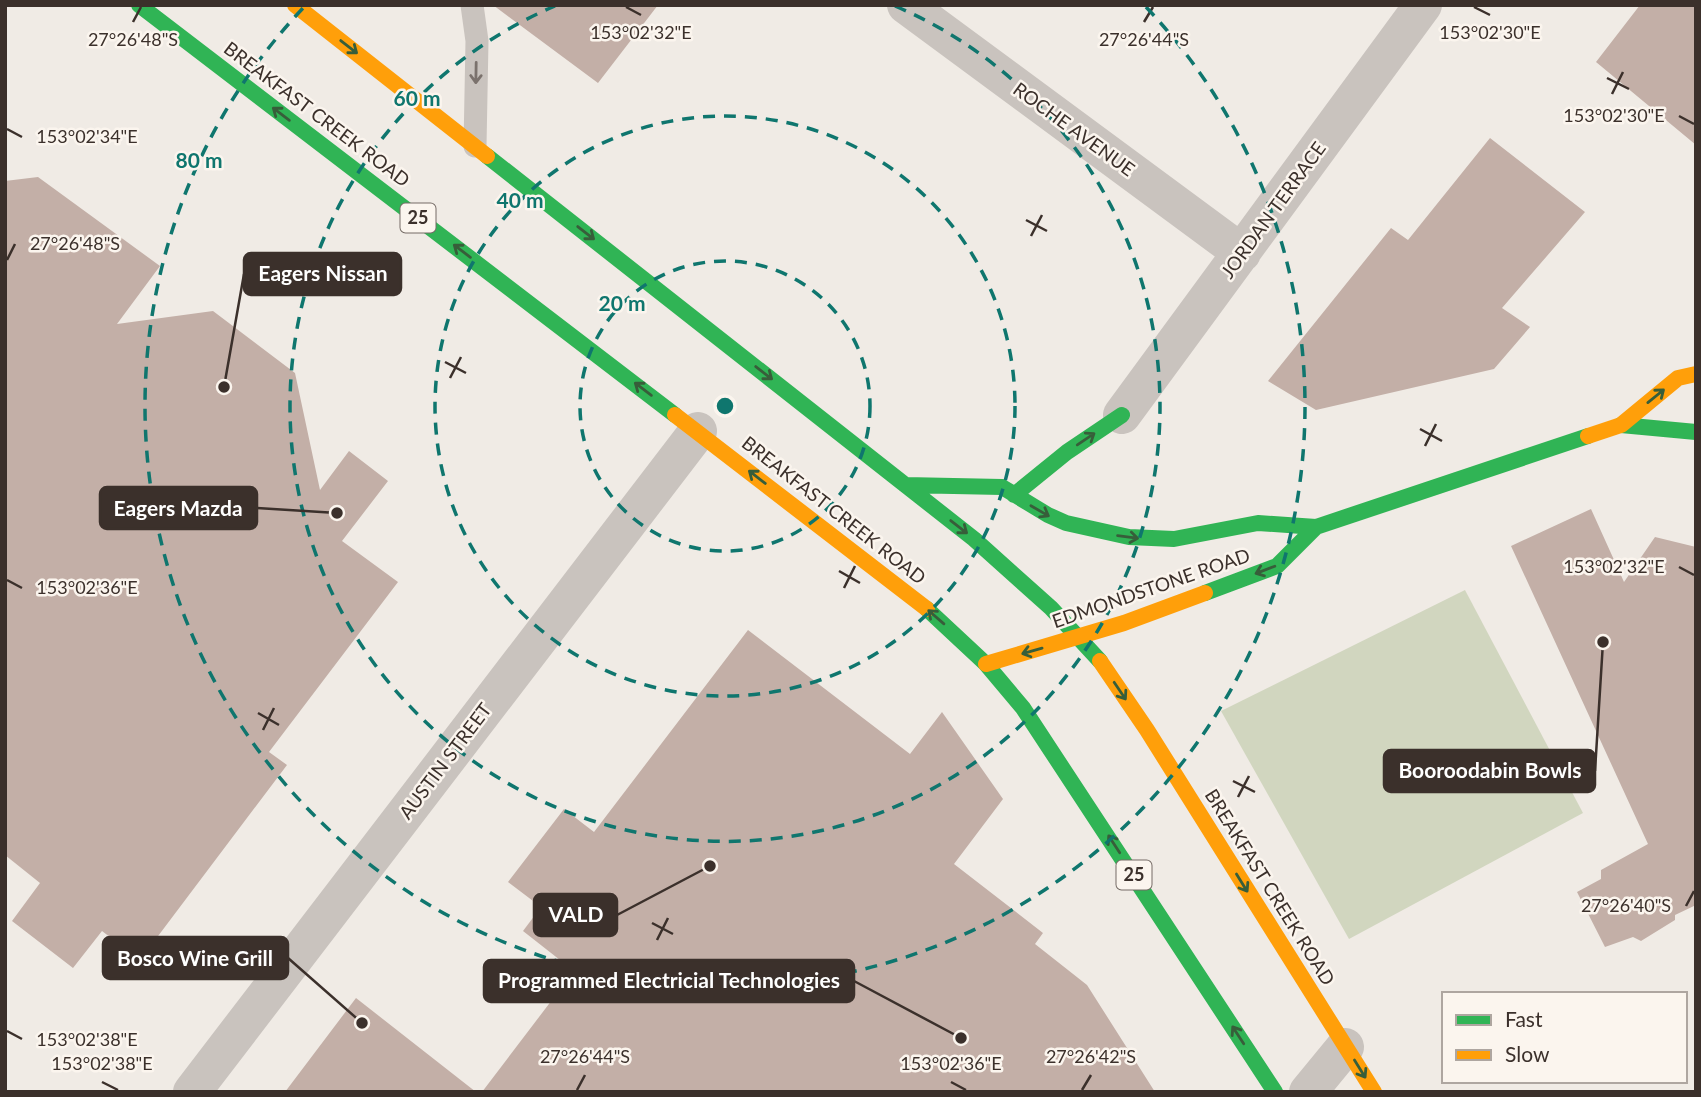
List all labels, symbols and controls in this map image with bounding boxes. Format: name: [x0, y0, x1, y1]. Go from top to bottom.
text: 153°02'32"E: [590, 21, 692, 43]
text: 153°02'30"E: [1439, 21, 1541, 43]
text: 27°26'48"S: [88, 28, 178, 50]
text: 27°26'44"S: [1099, 28, 1189, 50]
street label: BREAKFAST CREEK ROAD: [220, 36, 415, 191]
one-way arrow: [339, 40, 358, 55]
one-way arrow: [470, 61, 483, 84]
street label: ROCHE AVENUE: [1009, 77, 1140, 180]
text: 60 m: [393, 85, 441, 110]
text: 153°02'30"E: [1563, 104, 1665, 126]
one-way arrow: [273, 106, 291, 121]
text: 153°02'34"E: [36, 125, 138, 147]
street label: JORDAN TERRACE: [1215, 137, 1330, 282]
text: 80 m: [175, 147, 223, 172]
text: 40 m: [496, 187, 544, 212]
road number: 25: [400, 204, 436, 232]
one-way arrow: [576, 226, 594, 241]
text: 27°26'48"S: [30, 232, 120, 254]
one-way arrow: [454, 244, 472, 259]
callout: Eagers Nissan: [244, 253, 401, 295]
text: Eagers Nissan: [258, 260, 388, 285]
text: 20 m: [598, 290, 646, 315]
one-way arrow: [754, 365, 772, 380]
one-way arrow: [635, 382, 653, 397]
one-way arrow: [1647, 388, 1665, 404]
centre of rings: [713, 394, 737, 418]
street label: BREAKFAST CREEK ROAD: [738, 431, 931, 589]
one-way arrow: [1076, 432, 1095, 446]
one-way arrow: [749, 469, 767, 484]
callout: Eagers Mazda: [100, 487, 257, 529]
text: Eagers Mazda: [113, 495, 243, 520]
one-way arrow: [1030, 504, 1050, 518]
one-way arrow: [949, 520, 967, 535]
one-way arrow: [1116, 530, 1139, 543]
street label: EDMONDSTONE ROAD: [1049, 543, 1253, 632]
text: 153°02'32"E: [1563, 555, 1665, 577]
one-way arrow: [1255, 565, 1277, 578]
text: 153°02'36"E: [36, 576, 138, 598]
one-way arrow: [927, 609, 945, 625]
one-way arrow: [1021, 645, 1043, 658]
one-way arrow: [1113, 681, 1127, 700]
street label: AUSTIN STREET: [393, 698, 496, 823]
callout: Booroodabin Bowls: [1384, 750, 1595, 792]
text: Booroodabin Bowls: [1398, 757, 1582, 782]
street label: BREAKFAST CREEK ROAD: [1201, 784, 1340, 989]
one-way arrow: [1106, 835, 1121, 854]
road number: 25: [1116, 860, 1152, 890]
one-way arrow: [1236, 872, 1250, 892]
callout: VALD: [534, 894, 617, 936]
text: 27°26'40"S: [1581, 894, 1671, 916]
text: VALD: [548, 901, 603, 926]
callout: Bosco Wine Grill: [103, 937, 288, 979]
text: Bosco Wine Grill: [117, 945, 273, 970]
callout: Programmed Electricial Technologies: [484, 960, 854, 1002]
text: Programmed Electricial Technologies: [498, 967, 840, 992]
legend: [1442, 992, 1687, 1083]
text: Fast: [1505, 1006, 1543, 1031]
one-way arrow: [1230, 1025, 1244, 1045]
text: 153°02'38"E: [36, 1028, 138, 1050]
text: Slow: [1505, 1041, 1550, 1066]
text: 27°26'44"S: [540, 1045, 630, 1067]
text: 27°26'42"S: [1046, 1045, 1136, 1067]
text: 153°02'38"E: [51, 1052, 153, 1074]
text: 153°02'36"E: [900, 1052, 1002, 1074]
one-way arrow: [1353, 1059, 1367, 1079]

